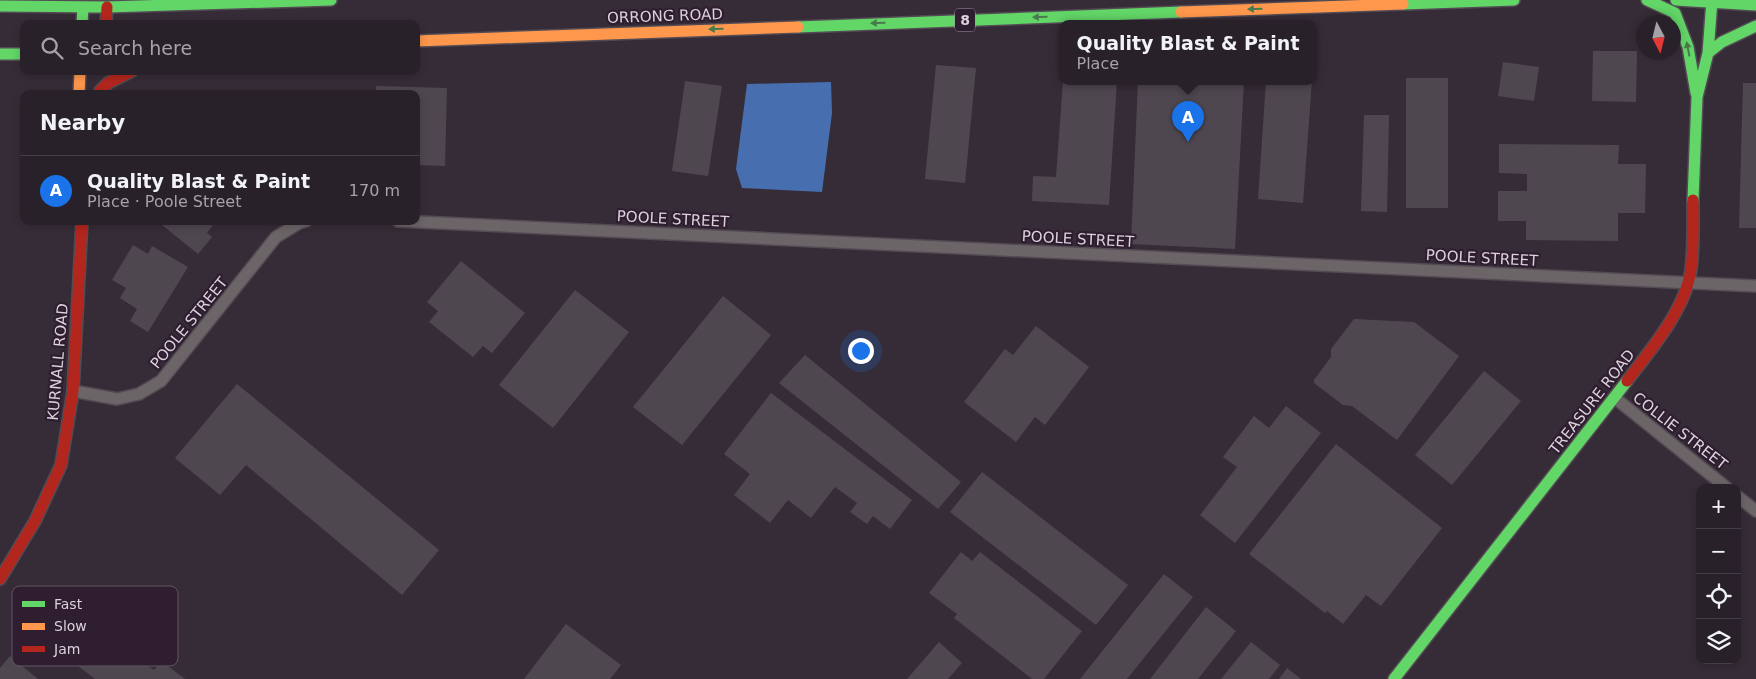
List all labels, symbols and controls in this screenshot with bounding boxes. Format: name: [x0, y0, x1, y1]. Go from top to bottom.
street label: ORRONG ROAD: [607, 5, 723, 27]
one-way arrow: [1247, 6, 1263, 14]
road number: 8: [955, 8, 975, 32]
one-way arrow: [1032, 13, 1048, 21]
north arrow: [1636, 15, 1681, 60]
one-way arrow: [870, 19, 886, 27]
search box: [20, 20, 420, 75]
popup: [1059, 20, 1317, 85]
one-way arrow: [707, 25, 723, 33]
text: Quality Blast & Paint: [1077, 32, 1299, 54]
icon: search: [38, 34, 66, 62]
text: Search here: [78, 37, 192, 59]
one-way arrow: [1684, 42, 1692, 57]
text: Place: [1077, 54, 1119, 73]
pin: A: [1172, 101, 1204, 142]
text: Nearby: [40, 111, 125, 135]
text: Quality Blast & Paint: [87, 170, 310, 192]
text: A: [50, 181, 62, 200]
text: 170 m: [349, 181, 400, 200]
text: Place · Poole Street: [87, 192, 241, 211]
street label: POOLE STREET: [616, 207, 730, 231]
street label: POOLE STREET: [1021, 227, 1135, 251]
street label: POOLE STREET: [1425, 246, 1539, 270]
street label: POOLE STREET: [147, 273, 232, 372]
street label: KURNALL ROAD: [44, 303, 72, 421]
your location: [848, 338, 874, 364]
street label: TREASURE ROAD: [1545, 346, 1639, 459]
street label: COLLIE STREET: [1629, 389, 1731, 474]
map controls: [1696, 484, 1741, 664]
button: +: [1696, 484, 1741, 529]
button: −: [1696, 529, 1741, 574]
button: locate: [1696, 574, 1741, 619]
legend: [12, 586, 178, 666]
text: Fast: [54, 596, 83, 612]
text: Slow: [54, 618, 87, 634]
button: layers: [1696, 619, 1741, 664]
text: Jam: [53, 641, 80, 657]

